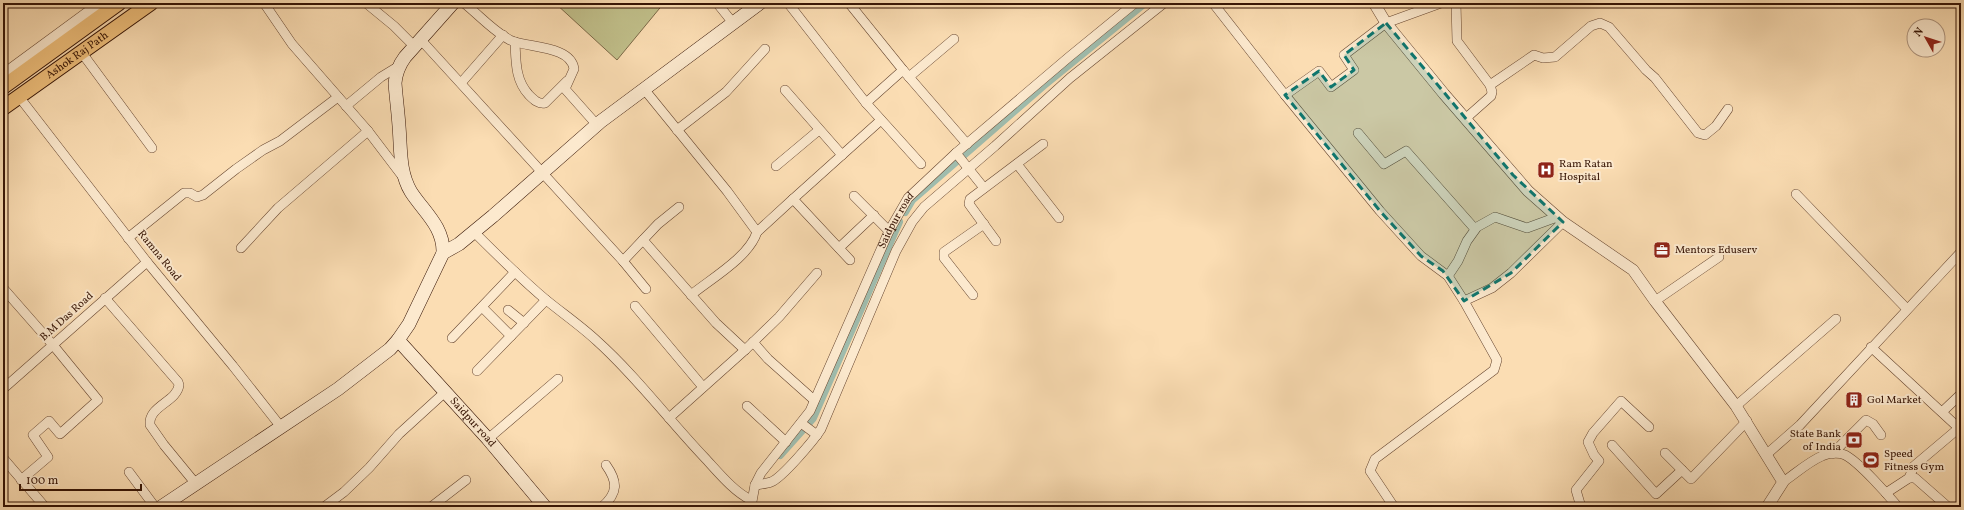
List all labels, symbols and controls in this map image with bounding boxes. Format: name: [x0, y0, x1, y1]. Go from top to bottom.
north arrow: [1906, 18, 1946, 58]
text: N: [1911, 25, 1928, 40]
street label: Ashok Raj Path: [43, 28, 112, 83]
place label: Ram Ratan Hospital: [1559, 157, 1613, 185]
hospital icon: Ram Ratan Hospital: [1536, 160, 1556, 180]
street label: Saidpur road: [875, 189, 917, 251]
street label: Ramna Road: [134, 227, 184, 285]
office icon: Mentors Eduserv: [1652, 240, 1672, 260]
place label: Mentors Eduserv: [1675, 243, 1757, 258]
street label: B.M Das Road: [37, 289, 97, 345]
building icon: Gol Market: [1844, 390, 1864, 410]
place label: Gol Market: [1867, 393, 1922, 408]
street label: Saidpur road: [446, 394, 499, 450]
place label: State Bank of India: [1790, 427, 1842, 455]
bank icon: State Bank of India: [1844, 430, 1864, 450]
place label: Speed Fitness Gym: [1884, 447, 1944, 475]
sports icon: Speed Fitness Gym: [1861, 450, 1881, 470]
scale bar: [20, 466, 141, 492]
text: 100 m: [26, 473, 59, 489]

